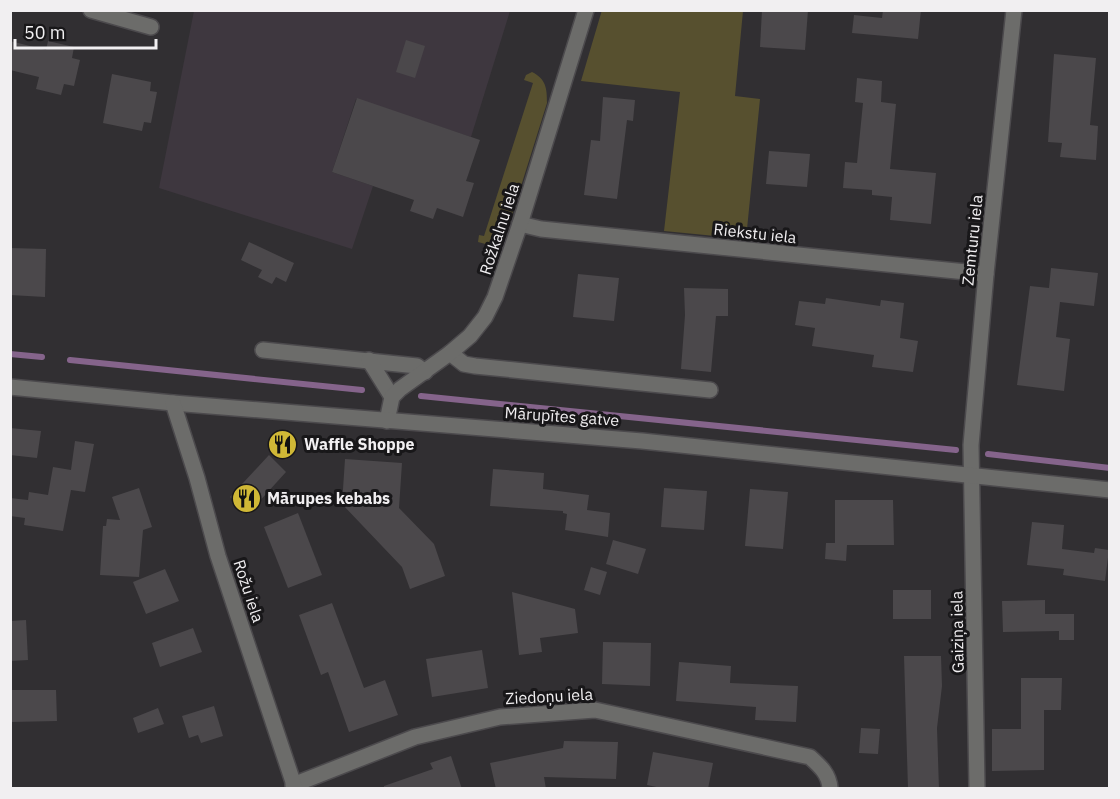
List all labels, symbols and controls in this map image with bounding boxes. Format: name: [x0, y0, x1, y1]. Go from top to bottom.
scale bar: [15, 12, 156, 50]
text: 50 m: [24, 21, 66, 44]
street label: Rožkalnu iela: [475, 180, 523, 277]
street label: Zemturu iela: [957, 193, 987, 286]
street label: Riekstu iela: [713, 219, 798, 247]
street label: Mārupītes gatve: [504, 402, 620, 430]
restaurant icon: Waffle Shoppe: [267, 428, 299, 460]
place label: Waffle Shoppe: [304, 434, 414, 454]
restaurant icon: Mārupes kebabs: [230, 482, 262, 514]
place label: Mārupes kebabs: [267, 488, 390, 508]
street label: Rožu iela: [229, 557, 269, 625]
street label: Gaiziņa iela: [946, 590, 969, 673]
street label: Ziedoņu iela: [505, 684, 594, 709]

